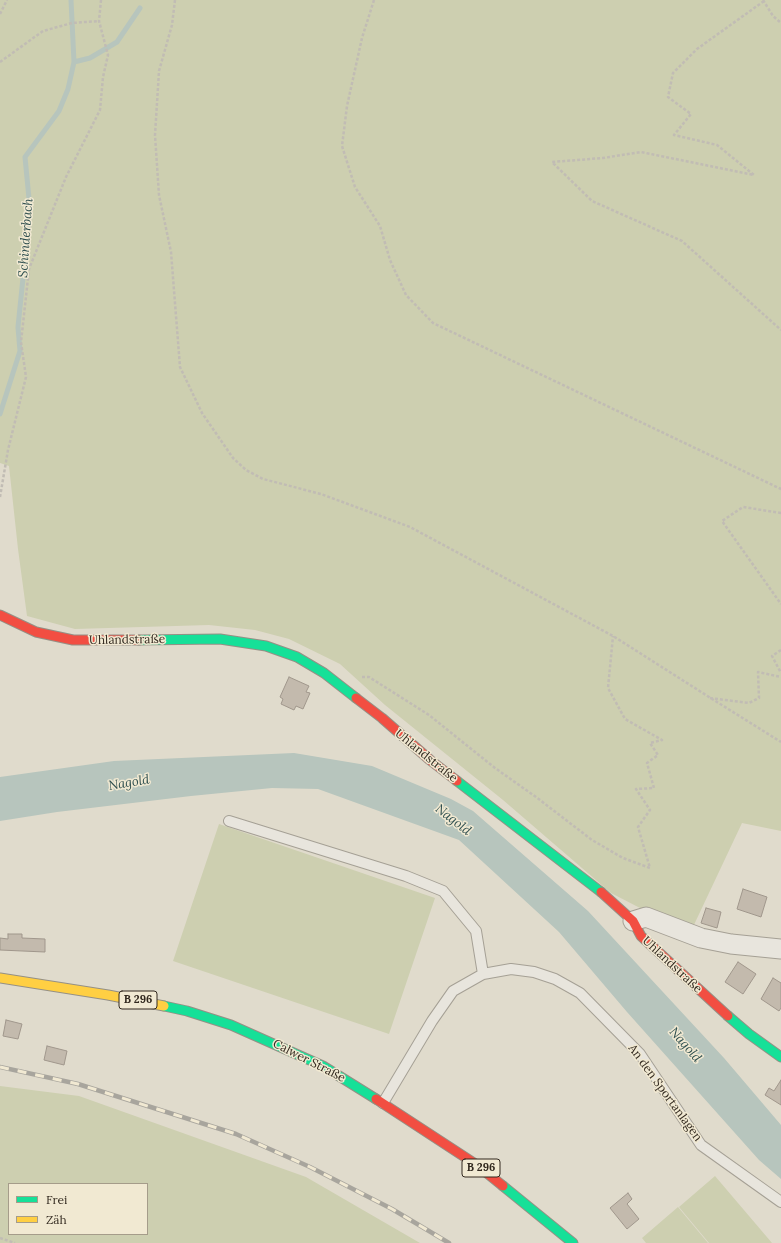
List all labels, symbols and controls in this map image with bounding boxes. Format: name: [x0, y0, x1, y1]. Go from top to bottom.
water label: Schinderbach: [15, 198, 37, 278]
street label: Uhlandstraße: [89, 632, 165, 648]
street label: Uhlandstraße: [392, 726, 460, 786]
water label: Nagold: [107, 772, 151, 794]
water label: Nagold: [432, 801, 474, 839]
street label: Uhlandstraße: [639, 934, 705, 996]
road number: B 296: [119, 991, 157, 1009]
water label: Nagold: [666, 1024, 704, 1066]
street label: Calwer Straße: [270, 1037, 348, 1085]
street label: An den Sportanlagen: [625, 1042, 705, 1144]
road number: B 296: [462, 1159, 500, 1177]
legend: [8, 1183, 148, 1235]
text: Frei: [46, 1192, 67, 1207]
text: Zäh: [46, 1212, 67, 1227]

